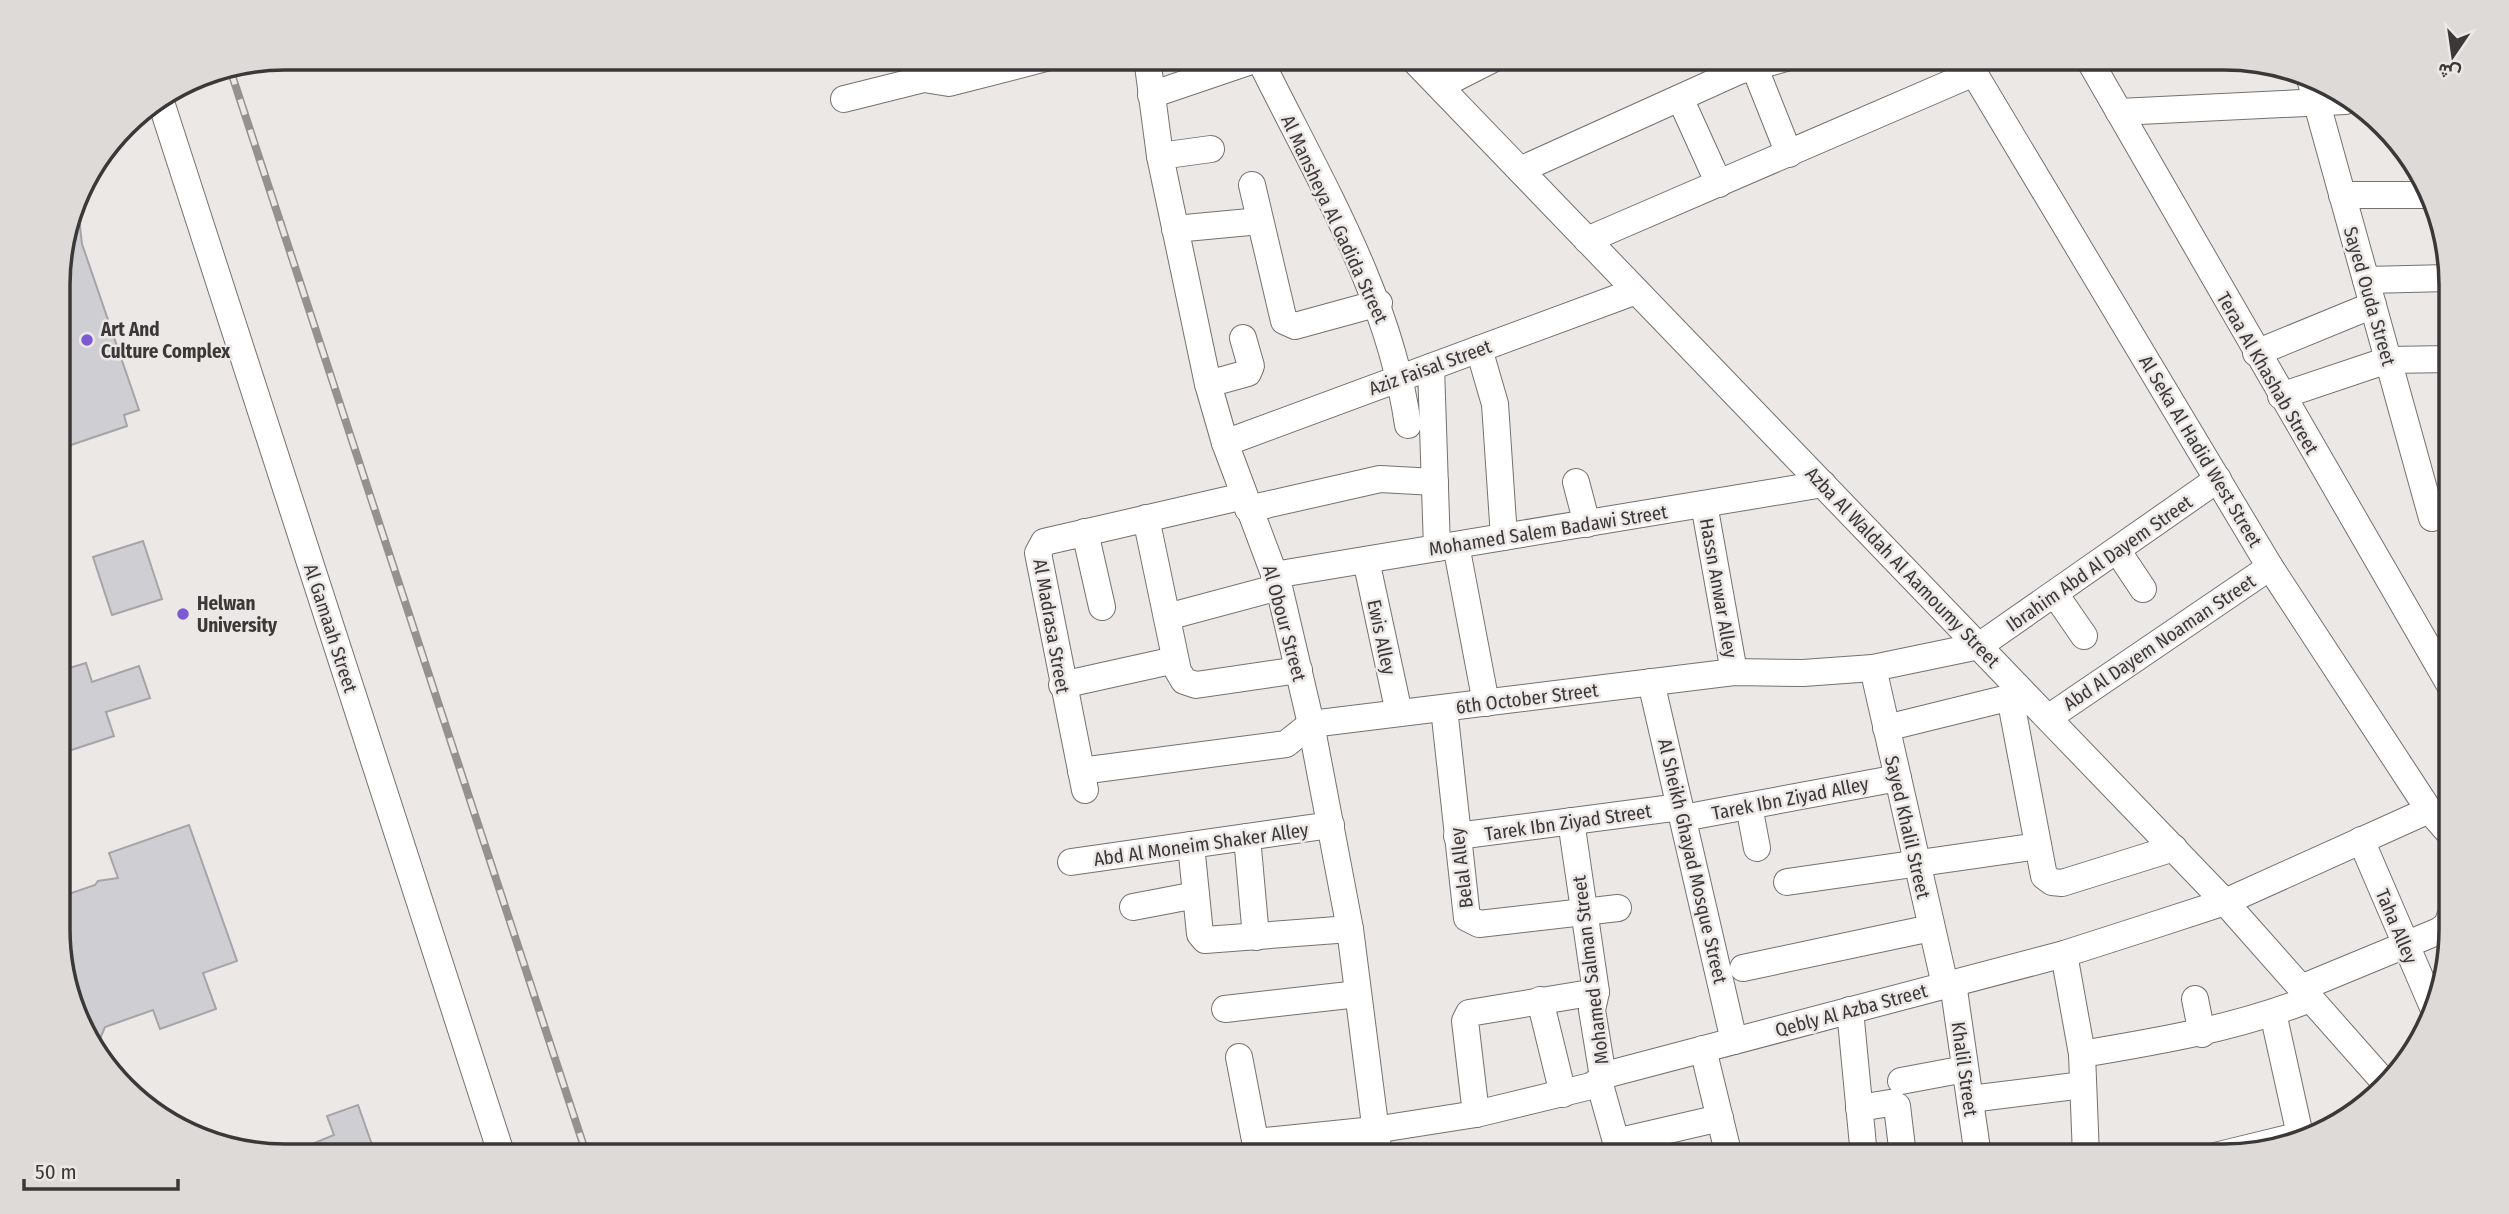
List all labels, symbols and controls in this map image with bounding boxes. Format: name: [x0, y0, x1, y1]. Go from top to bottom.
north arrow: [2418, 21, 2488, 91]
text: ش: [2435, 58, 2463, 86]
street label: Al Mansheya Al Gadida Street: [1276, 111, 1393, 328]
street label: Sayed Ouda Street: [2339, 224, 2401, 369]
street label: Teraa Al Khashab Street: [2212, 288, 2324, 459]
place label: Art And Culture Complex: [100, 318, 231, 363]
marker: Art And Culture Complex: [79, 332, 95, 348]
street label: Aziz Faisal Street: [1366, 334, 1495, 400]
street label: Al Seka Al Hadid West Street: [2134, 351, 2267, 552]
street label: Azba Al Waldah Al Aamoumy Street: [1801, 462, 2005, 673]
street label: Ibrahim Abd Al Dayem Street: [2002, 490, 2197, 636]
street label: Mohamed Salem Badawi Street: [1427, 500, 1670, 561]
street label: Hassn Anwar Alley: [1695, 516, 1742, 660]
street label: Al Madrasa Street: [1028, 557, 1075, 696]
street label: Al Gamaah Street: [299, 561, 362, 696]
street label: Al Obour Street: [1258, 563, 1311, 684]
street label: Abd Al Dayem Noaman Street: [2059, 569, 2260, 715]
place label: Helwan University: [197, 592, 278, 637]
street label: Ewis Alley: [1362, 597, 1401, 677]
marker: Helwan University: [175, 606, 191, 622]
street label: 6th October Street: [1454, 678, 1600, 719]
street label: Al Sheikh Ghayad Mosque Street: [1653, 736, 1732, 987]
street label: Sayed Khalil Street: [1880, 753, 1935, 902]
street label: Tarek Ibn Ziyad Alley: [1710, 772, 1871, 825]
street label: Tarek Ibn Ziyad Street: [1483, 799, 1654, 846]
street label: Abd Al Moneim Shaker Alley: [1092, 818, 1310, 871]
street label: Belal Alley: [1445, 826, 1478, 910]
street label: Mohamed Salman Street: [1567, 873, 1613, 1066]
street label: Taha Alley: [2371, 885, 2423, 967]
street label: Qebly Al Azba Street: [1773, 979, 1930, 1042]
street label: Khalil Street: [1946, 1020, 1983, 1119]
scale bar: [24, 1148, 178, 1192]
text: 50 m: [35, 1159, 77, 1185]

